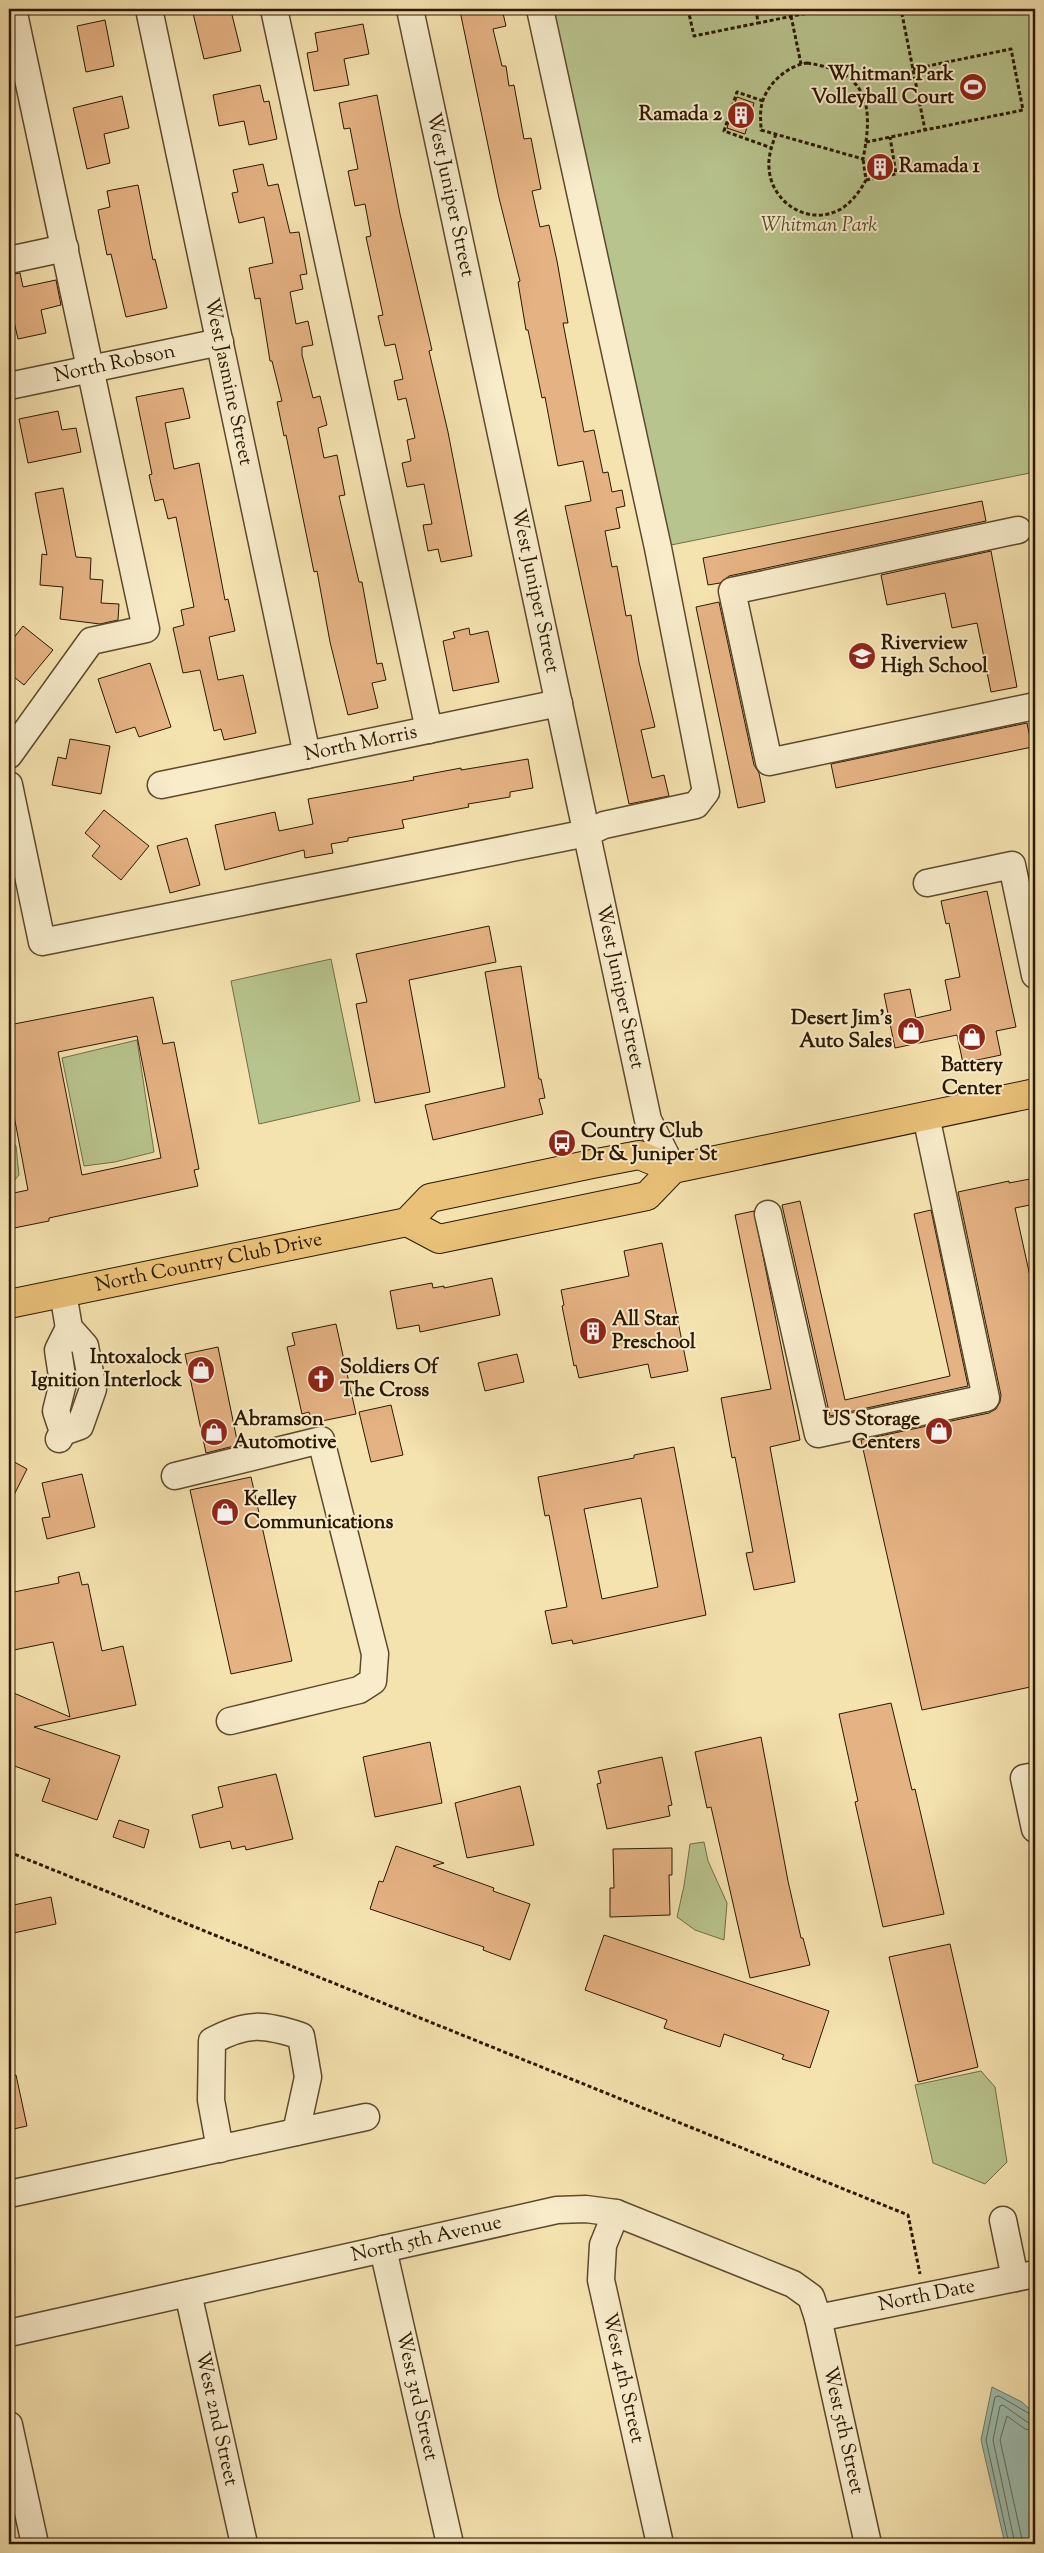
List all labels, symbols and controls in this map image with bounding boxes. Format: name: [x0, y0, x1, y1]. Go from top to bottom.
place label: Whitman Park Volleyball Court: [811, 61, 954, 113]
sports icon: Whitman Park Volleyball Court: [958, 72, 988, 102]
building icon: Ramada 2: [726, 100, 756, 130]
place label: Ramada 2: [639, 101, 723, 130]
street label: West Juniper Street: [418, 110, 482, 280]
building icon: Ramada 1: [865, 152, 895, 182]
place label: Ramada 1: [899, 153, 980, 182]
park label: Whitman Park: [761, 212, 877, 241]
street label: West Jasmine Street: [196, 295, 260, 468]
street label: North Robson: [51, 337, 178, 391]
street label: West Juniper Street: [503, 506, 566, 676]
place label: Riverview High School: [881, 630, 988, 682]
school or university icon: Riverview High School: [847, 641, 877, 671]
street label: North Morris: [302, 718, 420, 770]
street label: West Juniper Street: [588, 902, 651, 1072]
place label: Desert Jim's Auto Sales: [791, 1005, 892, 1057]
shop icon: Desert Jim's Auto Sales: [896, 1016, 926, 1046]
shop icon: Battery Center: [957, 1022, 987, 1052]
place label: Battery Center: [941, 1052, 1003, 1104]
place label: Country Club Dr & Juniper St: [581, 1118, 718, 1170]
bus stop icon: Country Club Dr & Juniper St: [547, 1128, 577, 1158]
street label: North Country Club Drive: [93, 1225, 325, 1300]
place label: All Star Preschool: [612, 1306, 696, 1358]
building icon: All Star Preschool: [578, 1316, 608, 1346]
place label: Intoxalock Ignition Interlock: [31, 1344, 182, 1396]
place label: Soldiers Of The Cross: [340, 1354, 440, 1406]
shop icon: Intoxalock Ignition Interlock: [186, 1355, 216, 1385]
church icon: Soldiers Of The Cross: [306, 1364, 336, 1394]
place label: Abramson Automotive: [233, 1406, 337, 1458]
place label: US Storage Centers: [822, 1406, 920, 1458]
shop icon: US Storage Centers: [924, 1416, 954, 1446]
shop icon: Abramson Automotive: [199, 1417, 229, 1447]
place label: Kelley Communications: [244, 1486, 394, 1538]
shop icon: Kelley Communications: [210, 1497, 240, 1527]
street label: North 5th Avenue: [349, 2208, 505, 2270]
street label: North Date: [876, 2272, 978, 2320]
street label: West 4th Street: [594, 2310, 652, 2446]
street label: West 3rd Street: [388, 2329, 445, 2464]
street label: West 2nd Street: [187, 2349, 245, 2489]
street label: West 5th Street: [815, 2364, 871, 2497]

